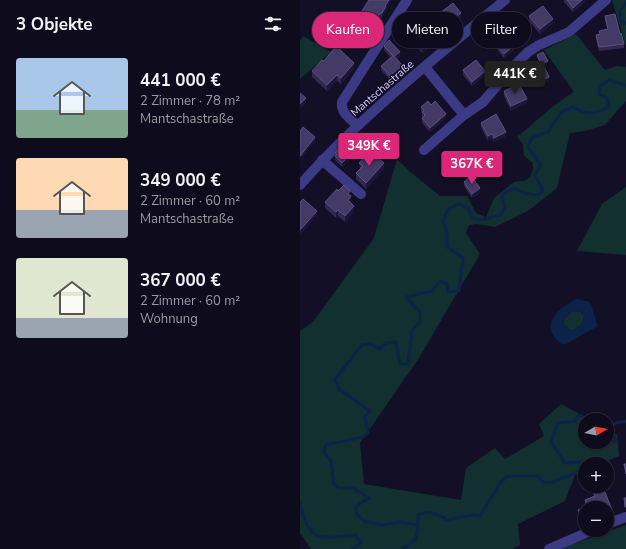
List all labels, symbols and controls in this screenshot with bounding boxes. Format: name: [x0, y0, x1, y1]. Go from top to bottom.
chip: Kaufen: [312, 12, 384, 48]
chip: Mieten: [392, 12, 463, 48]
chip: Filter: [471, 12, 531, 48]
text: 3 Objekte: [16, 13, 92, 36]
icon: filters: [262, 13, 284, 35]
street label: Mantschastraße: [348, 57, 417, 120]
pin: 441K €: [482, 61, 548, 95]
text: 441K €: [493, 65, 537, 83]
text: 441 000 €: [140, 69, 221, 92]
icon: home: [48, 74, 96, 122]
text: 2 Zimmer · 78 m²: [140, 92, 240, 110]
text: Mantschastraße: [140, 110, 234, 128]
pin: 349K €: [336, 133, 402, 167]
text: 349K €: [347, 137, 391, 155]
pin: 367K €: [439, 151, 505, 185]
text: 367K €: [450, 155, 494, 173]
text: 349 000 €: [140, 169, 221, 192]
icon: home: [48, 174, 96, 222]
text: 2 Zimmer · 60 m²: [140, 192, 240, 210]
text: Mantschastraße: [140, 210, 234, 228]
text: 367 000 €: [140, 269, 221, 292]
icon: home: [48, 274, 96, 322]
text: 2 Zimmer · 60 m²: [140, 292, 240, 310]
text: Wohnung: [140, 310, 198, 328]
north arrow: [578, 413, 614, 449]
map controls: [578, 413, 614, 537]
button: +: [578, 457, 614, 493]
button: −: [578, 501, 614, 537]

